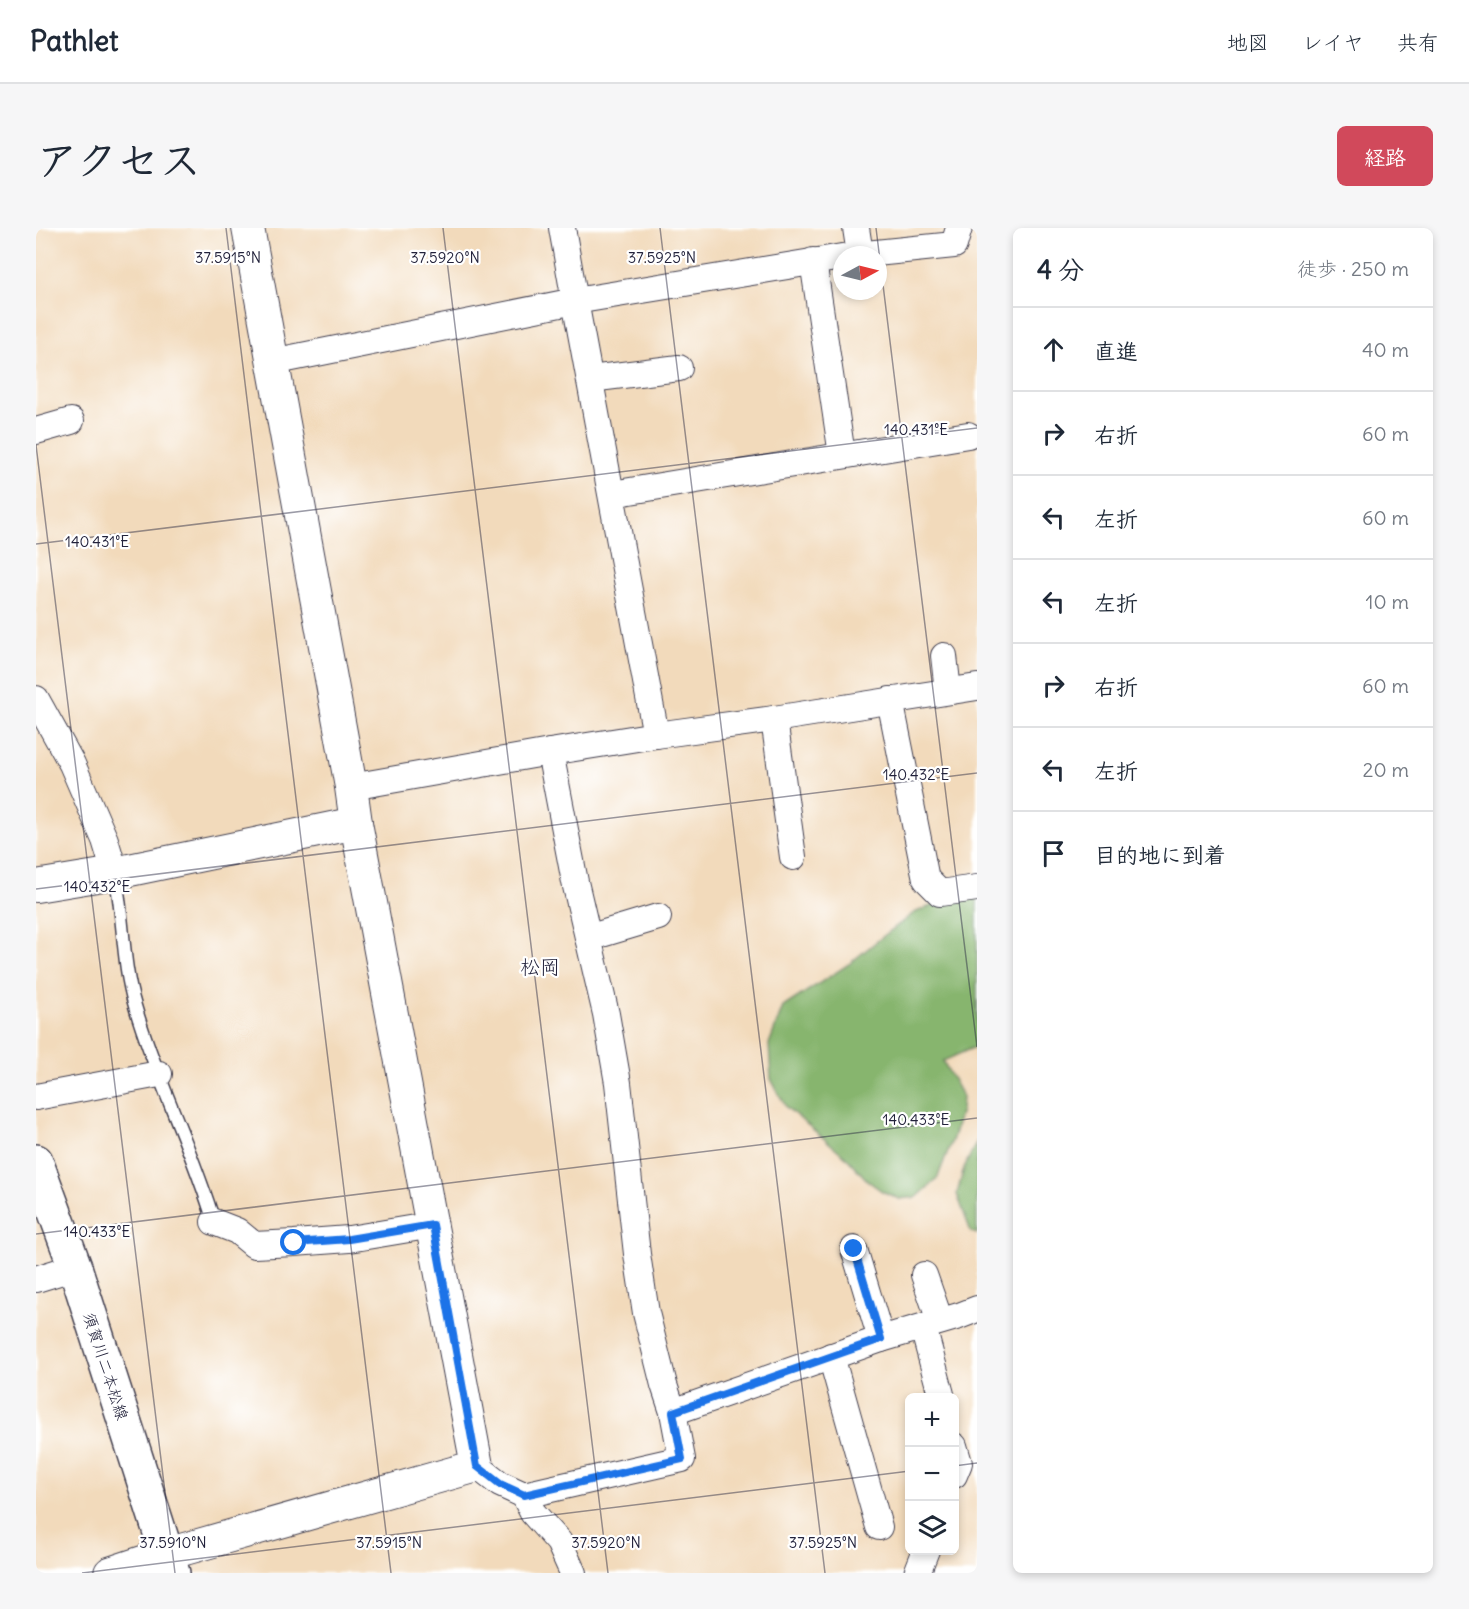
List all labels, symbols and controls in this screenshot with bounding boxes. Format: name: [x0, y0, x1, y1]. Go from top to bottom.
text: Pathlet: [30, 23, 119, 59]
text: 地図: [1227, 29, 1269, 56]
text: レイヤ: [1302, 29, 1364, 56]
text: 共有: [1397, 29, 1439, 56]
button: 経路: [1337, 126, 1433, 186]
text: アクセス: [36, 134, 201, 186]
north arrow: [833, 246, 887, 300]
text: 37.5915°N: [195, 248, 261, 267]
text: 37.5920°N: [410, 248, 480, 267]
text: 37.5925°N: [628, 248, 696, 267]
text: 4 分: [1037, 253, 1084, 286]
text: 徒歩 · 250 m: [1297, 256, 1409, 281]
icon: ahead: [1037, 333, 1070, 366]
text: 直進: [1094, 337, 1138, 365]
text: 40 m: [1362, 337, 1409, 362]
icon: right: [1037, 417, 1070, 450]
text: 140.431°E: [884, 420, 948, 439]
text: 右折: [1094, 421, 1138, 449]
text: 60 m: [1362, 421, 1409, 446]
icon: left: [1037, 501, 1070, 534]
text: 左折: [1094, 505, 1138, 533]
text: 60 m: [1362, 505, 1409, 530]
text: 140.431°E: [65, 532, 129, 551]
icon: left: [1037, 585, 1070, 618]
text: 左折: [1094, 589, 1138, 617]
text: 10 m: [1366, 589, 1409, 614]
icon: right: [1037, 669, 1070, 702]
text: 右折: [1094, 673, 1138, 701]
text: 60 m: [1362, 673, 1409, 698]
icon: left: [1037, 753, 1070, 786]
text: 左折: [1094, 757, 1138, 785]
text: 20 m: [1363, 757, 1409, 782]
text: 140.432°E: [883, 765, 949, 784]
icon: arrive: [1037, 837, 1070, 870]
text: 目的地に到着: [1094, 841, 1226, 869]
text: 140.432°E: [64, 877, 130, 896]
district label: 松岡: [520, 954, 560, 979]
text: 140.433°E: [883, 1110, 950, 1129]
text: 140.433°E: [64, 1222, 131, 1241]
route start: [280, 1229, 306, 1255]
route end: [840, 1235, 866, 1261]
street label: 須賀川二本松線: [79, 1310, 133, 1422]
map controls: [905, 1393, 959, 1555]
button: +: [905, 1393, 959, 1447]
button: −: [905, 1447, 959, 1501]
button: layers: [905, 1501, 959, 1555]
text: 37.5910°N: [139, 1533, 207, 1552]
text: 37.5915°N: [356, 1533, 422, 1552]
text: 37.5920°N: [571, 1533, 641, 1552]
text: 37.5925°N: [789, 1533, 857, 1552]

